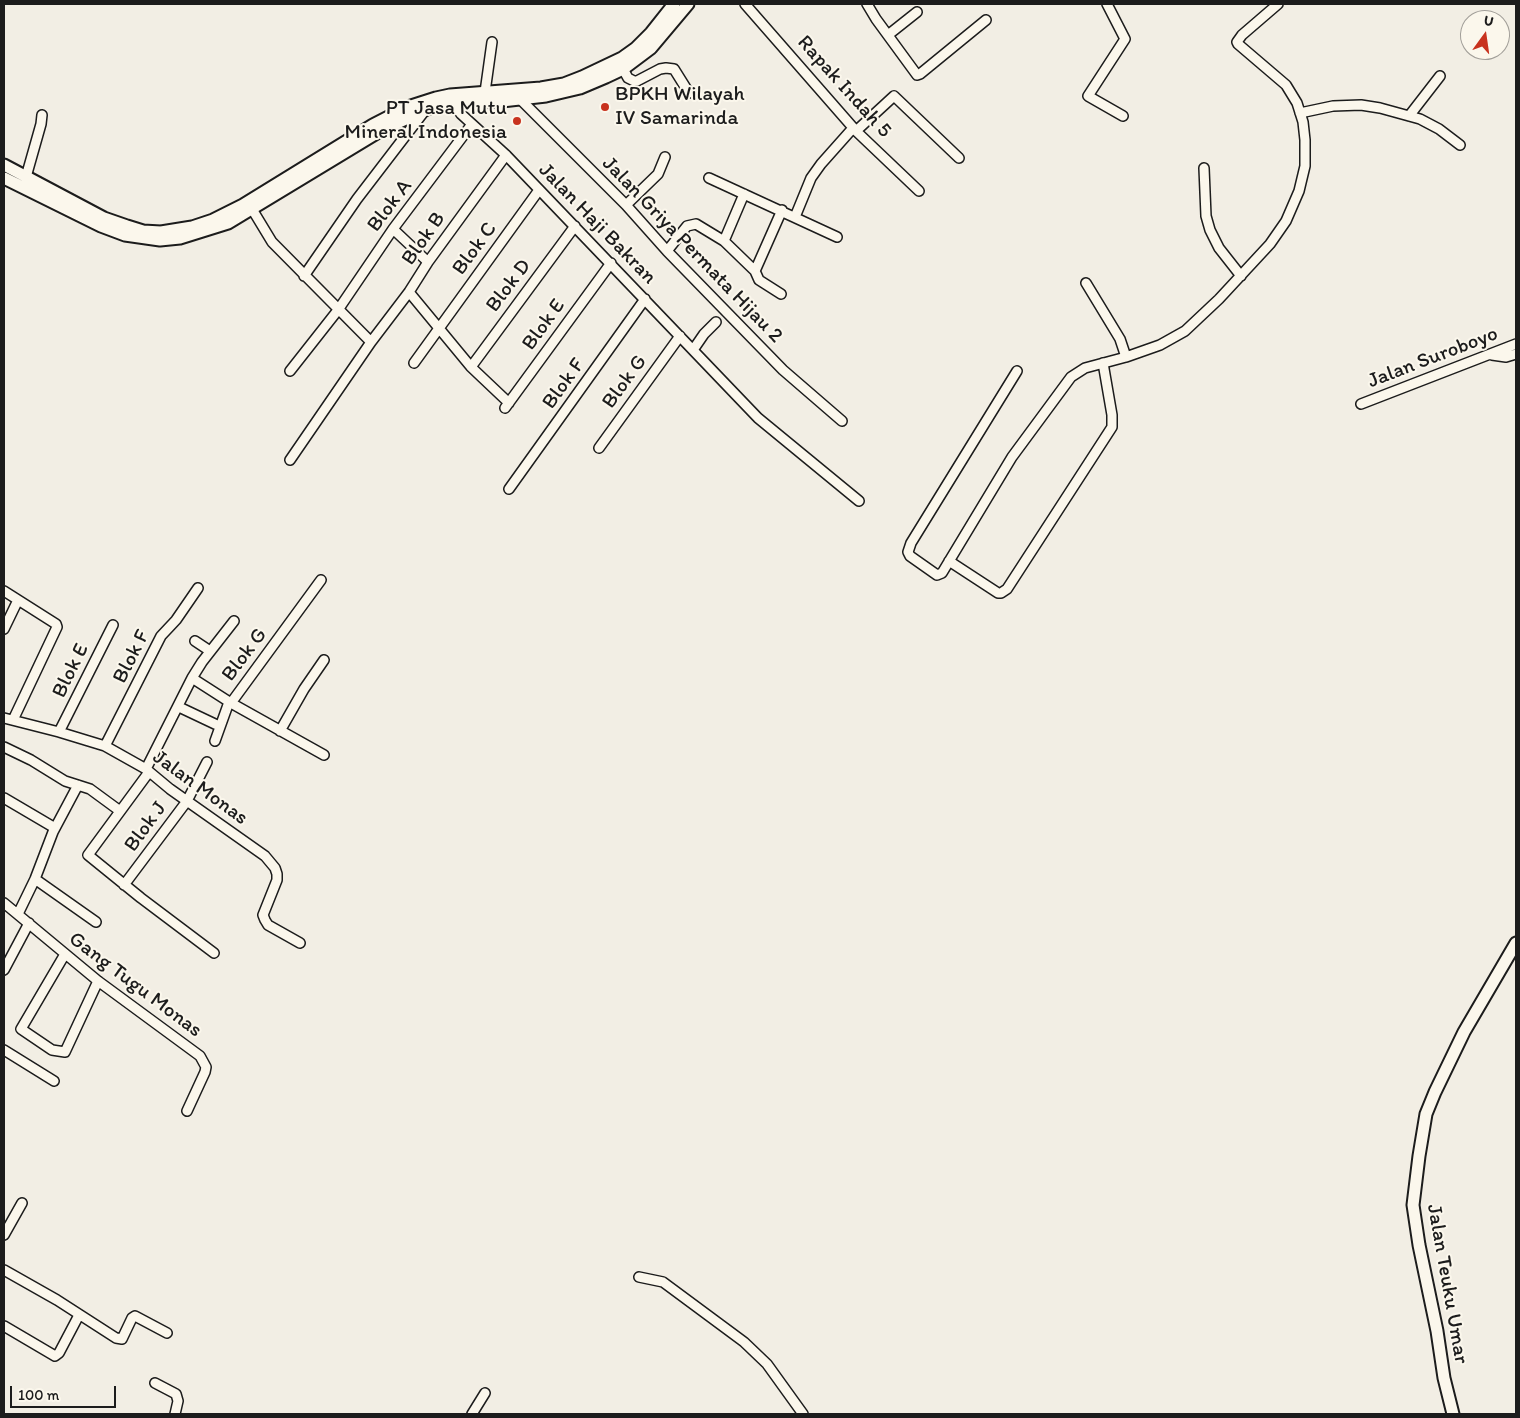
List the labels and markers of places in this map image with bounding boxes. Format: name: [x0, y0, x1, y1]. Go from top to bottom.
place label: BPKH Wilayah IV Samarinda: [615, 82, 745, 132]
place label: PT Jasa Mutu Mineral Indonesia: [345, 96, 507, 146]
marker: BPKH Wilayah IV Samarinda: [599, 101, 611, 113]
marker: PT Jasa Mutu Mineral Indonesia: [511, 115, 523, 127]

